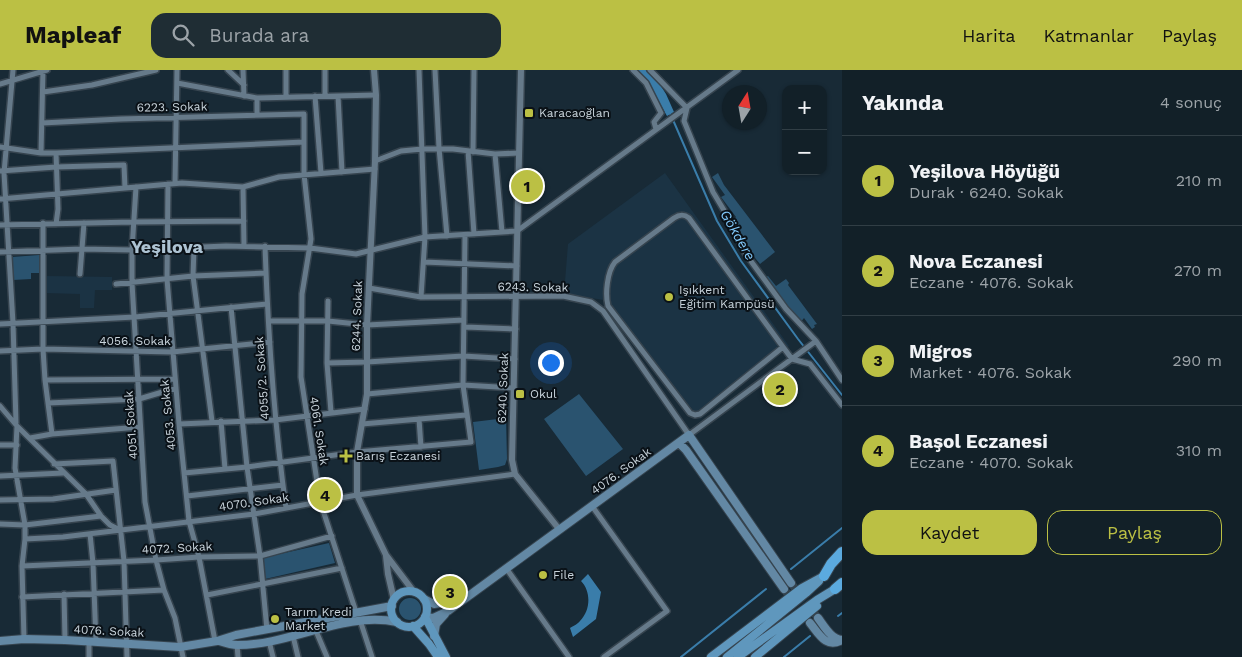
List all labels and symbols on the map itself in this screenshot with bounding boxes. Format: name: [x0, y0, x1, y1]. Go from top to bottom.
north arrow: [722, 85, 767, 130]
street label: 6223. Sokak: [137, 99, 208, 115]
place label: Karacaoğlan: [539, 106, 610, 120]
marker: Karacaoğlan: [523, 107, 535, 119]
pin: 1: [511, 167, 543, 205]
water label: Gökdere: [717, 207, 759, 263]
district label: Yeşilova: [131, 236, 204, 257]
street label: 6243. Sokak: [498, 279, 569, 295]
street label: 6244. Sokak: [349, 280, 365, 352]
place label: Işıkkent Eğitim Kampüsü: [679, 283, 775, 311]
marker: Işıkkent Eğitim Kampüsü: [663, 291, 675, 303]
street label: 4056. Sokak: [99, 334, 171, 348]
street label: 4055/2. Sokak: [252, 336, 272, 420]
your location: [538, 350, 564, 376]
street label: 6240. Sokak: [495, 352, 511, 424]
pin: 2: [764, 370, 796, 408]
street label: 4053. Sokak: [157, 379, 179, 451]
place label: Okul: [530, 387, 557, 401]
marker: Okul: [514, 388, 526, 400]
street label: 4051. Sokak: [122, 390, 140, 460]
street label: 4061. Sokak: [307, 396, 331, 466]
street label: 4076. Sokak: [588, 444, 654, 497]
place label: Barış Eczanesi: [356, 449, 440, 463]
marker: Barış Eczanesi: [340, 450, 352, 462]
pin: 4: [309, 476, 341, 514]
street label: 4070. Sokak: [218, 490, 290, 514]
street label: 4072. Sokak: [141, 539, 213, 557]
place label: File: [553, 568, 574, 582]
marker: File: [537, 569, 549, 581]
pin: 3: [434, 573, 466, 611]
place label: Tarım Kredi Market: [285, 605, 352, 633]
marker: Tarım Kredi Market: [269, 613, 281, 625]
street label: 4076. Sokak: [73, 622, 145, 640]

